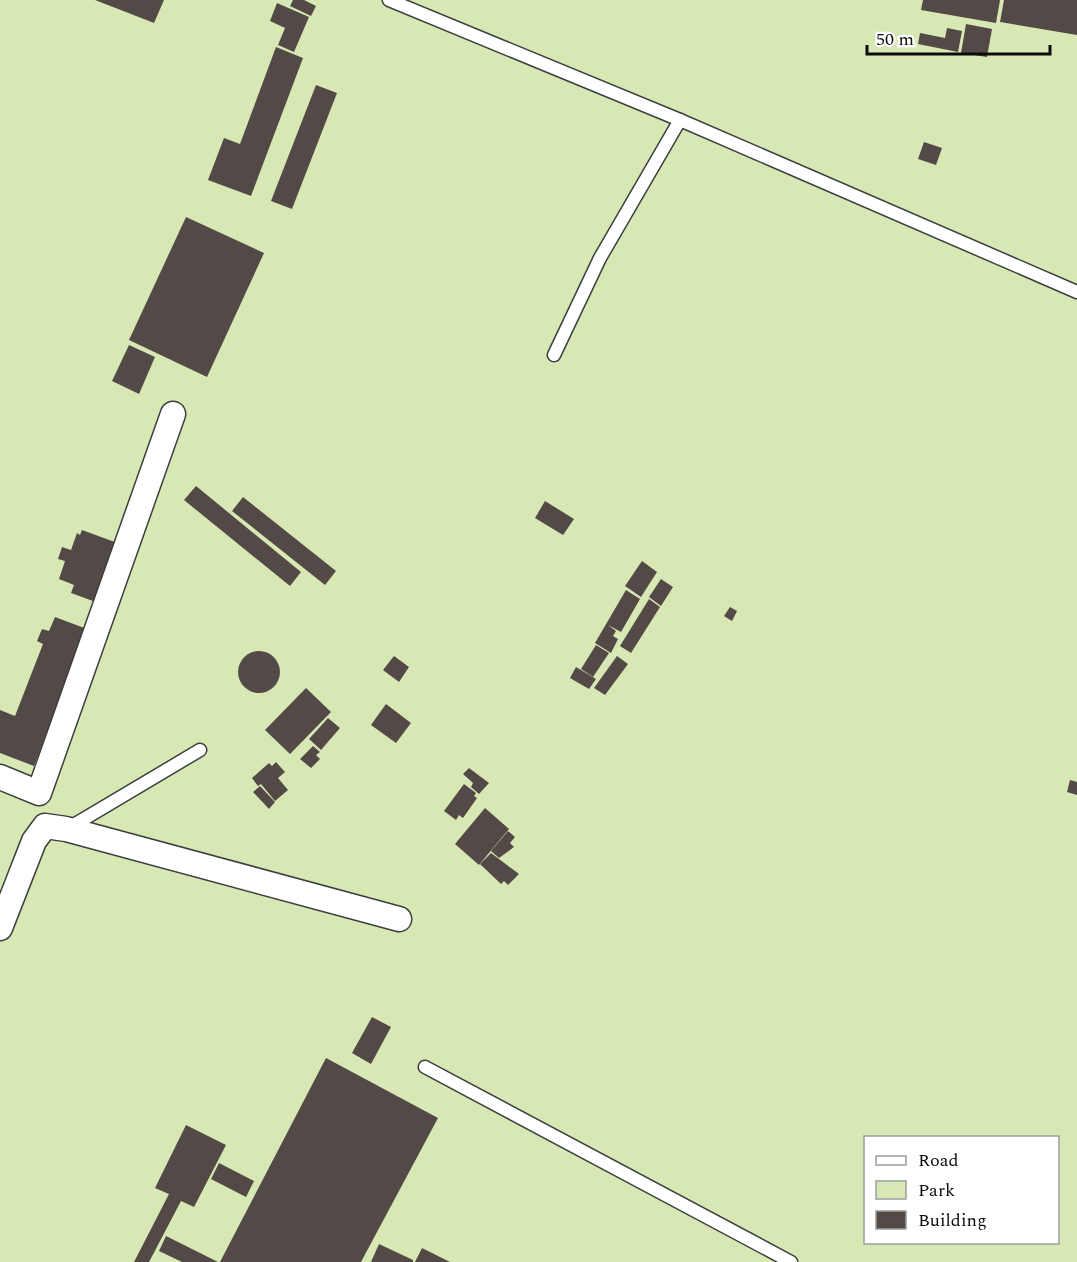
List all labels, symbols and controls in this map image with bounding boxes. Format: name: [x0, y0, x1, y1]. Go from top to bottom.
scale bar: [867, 18, 1050, 56]
text: 50 m: [876, 26, 914, 53]
legend: [864, 1136, 1059, 1244]
text: Road: [918, 1147, 959, 1174]
text: Park: [918, 1177, 955, 1204]
text: Building: [918, 1207, 987, 1234]

